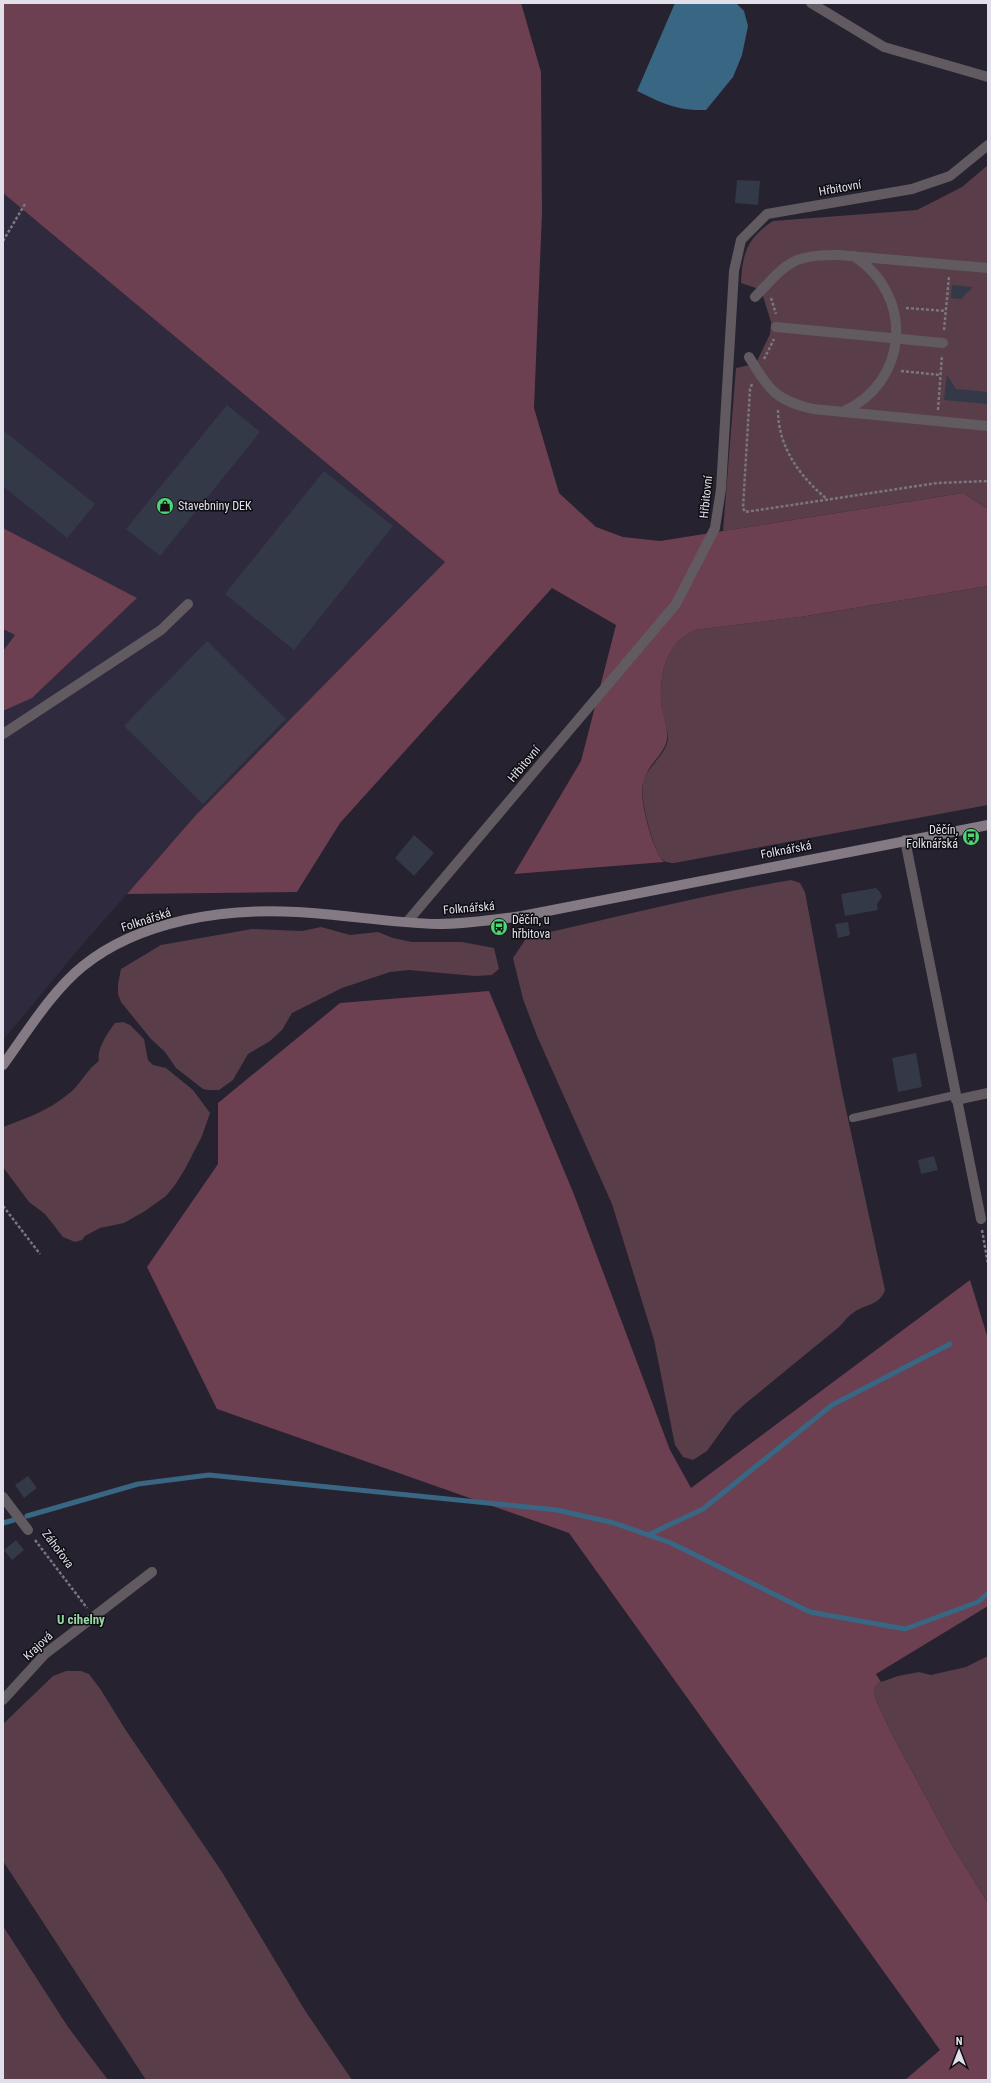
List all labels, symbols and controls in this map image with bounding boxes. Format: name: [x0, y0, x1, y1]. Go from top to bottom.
street label: Hřbitovní: [818, 177, 863, 199]
street label: Hřbitovní: [697, 474, 715, 519]
shop icon: Stavebniny DEK: [155, 496, 175, 516]
place label: Stavebniny DEK: [178, 499, 252, 513]
street label: Hřbitovní: [505, 742, 544, 785]
place label: Děčín, Folknářská: [906, 823, 958, 851]
bus stop icon: Děčín, Folknářská: [961, 827, 981, 847]
street label: Folknářská: [759, 838, 813, 862]
street label: Folknářská: [443, 899, 496, 917]
street label: Folknářská: [119, 905, 173, 935]
place label: Děčín, u hřbitova: [512, 913, 551, 941]
bus stop icon: Děčín, u hřbitova: [489, 917, 509, 937]
street label: Záhořova: [39, 1527, 77, 1571]
district label: U cihelny: [57, 1612, 105, 1627]
street label: Krajová: [20, 1629, 56, 1663]
north arrow: [939, 2031, 979, 2071]
text: N: [956, 2035, 963, 2048]

